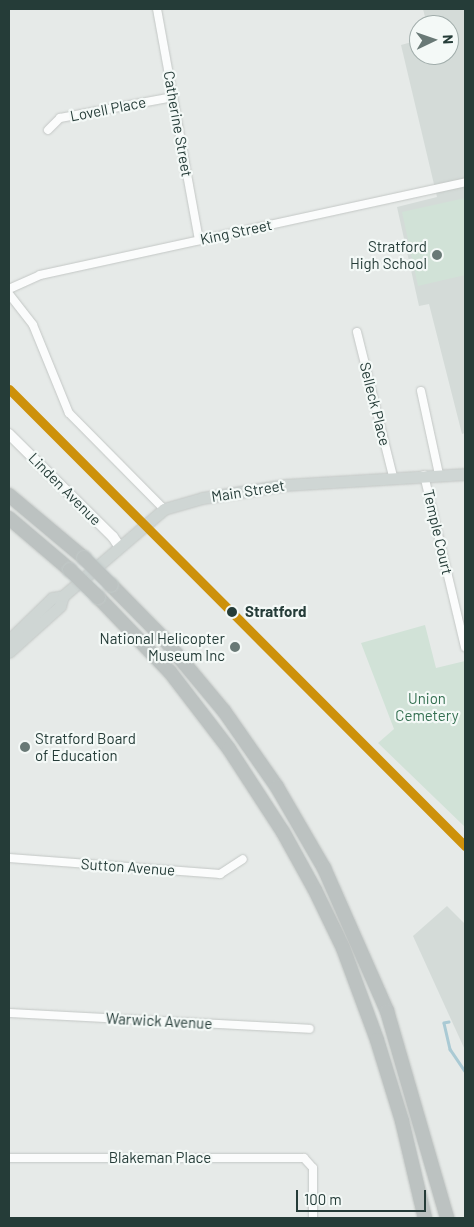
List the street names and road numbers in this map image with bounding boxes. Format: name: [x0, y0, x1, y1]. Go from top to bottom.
street label: Catherine Street: [160, 70, 196, 178]
street label: Lovell Place: [69, 93, 147, 125]
street label: King Street: [198, 216, 274, 248]
street label: Selleck Place: [356, 360, 394, 448]
street label: Linden Avenue: [25, 449, 105, 529]
street label: Main Street: [210, 476, 286, 506]
street label: Temple Court: [419, 488, 457, 576]
street label: Sutton Avenue: [80, 855, 176, 879]
street label: Warwick Avenue: [105, 1009, 213, 1033]
street label: Blakeman Place: [109, 1149, 211, 1167]

